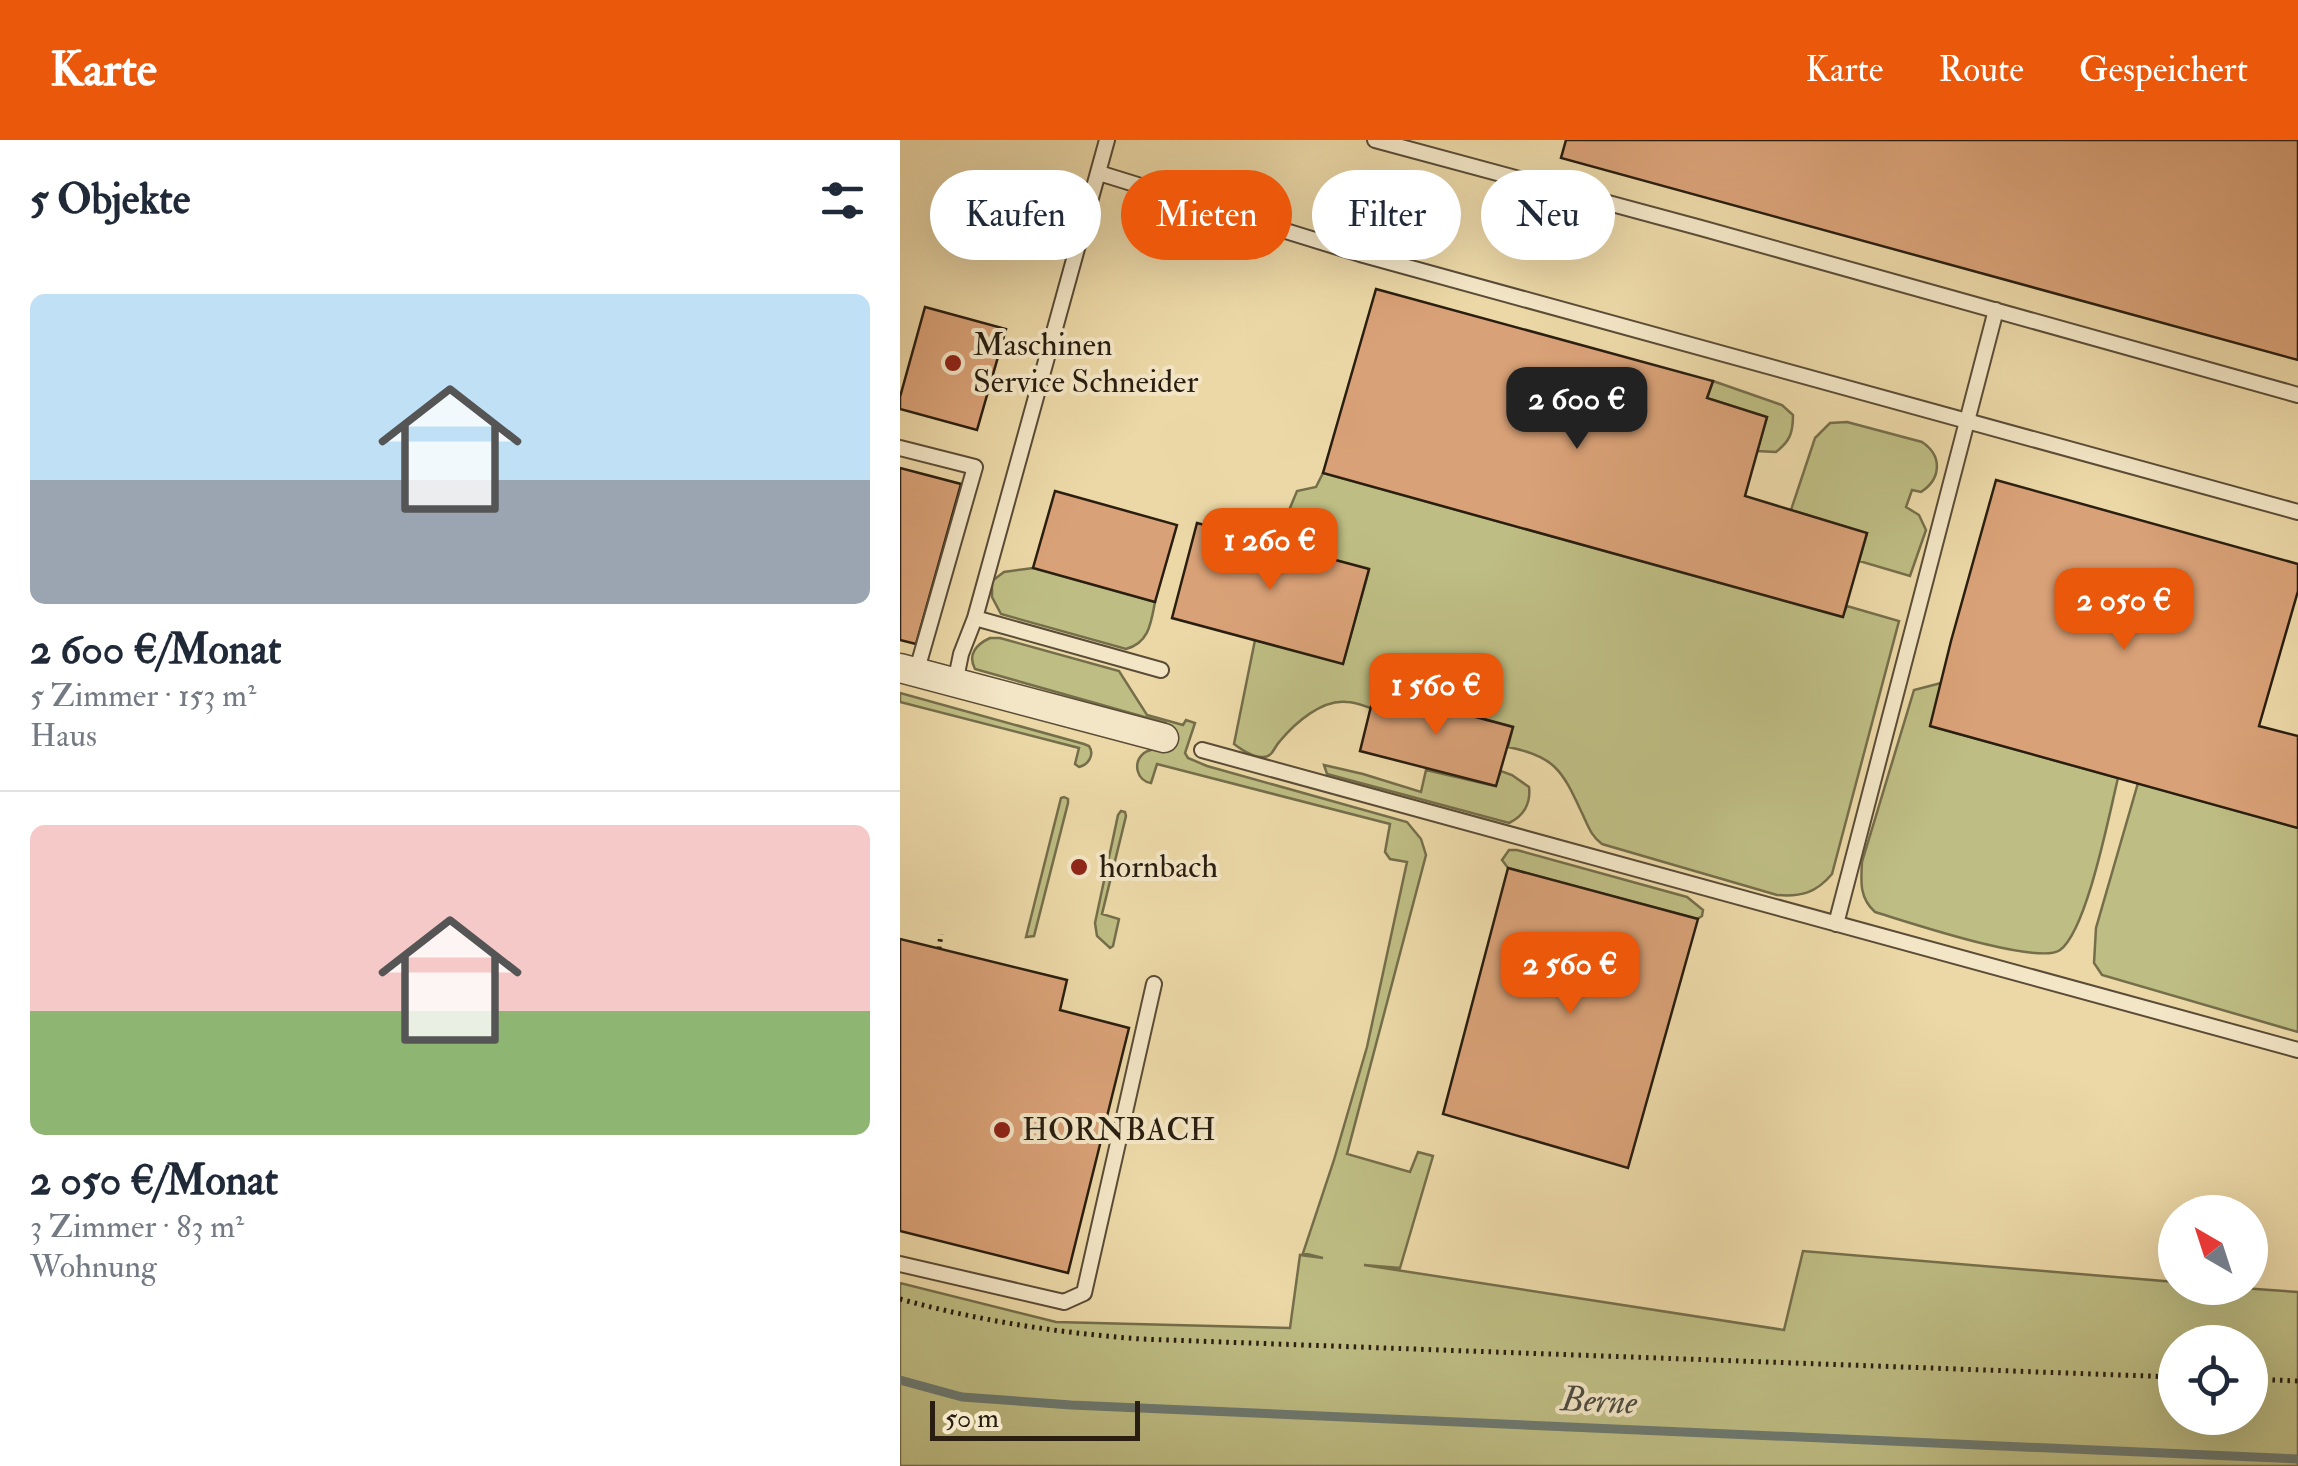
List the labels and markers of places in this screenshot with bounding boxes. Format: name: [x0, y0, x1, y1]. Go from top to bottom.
place label: Maschinen Service Schneider: [973, 325, 1198, 402]
marker: Maschinen Service Schneider: [942, 352, 964, 374]
pin: 2 600 €: [1485, 367, 1669, 452]
pin: 1 260 €: [1178, 508, 1362, 593]
pin: 2 050 €: [2032, 568, 2216, 653]
pin: 1 560 €: [1344, 653, 1528, 738]
place label: hornbach: [1099, 847, 1218, 887]
marker: hornbach: [1068, 856, 1090, 878]
pin: 2 560 €: [1478, 932, 1662, 1017]
place label: HORNBACH: [1022, 1110, 1216, 1150]
marker: HORNBACH: [991, 1119, 1013, 1141]

